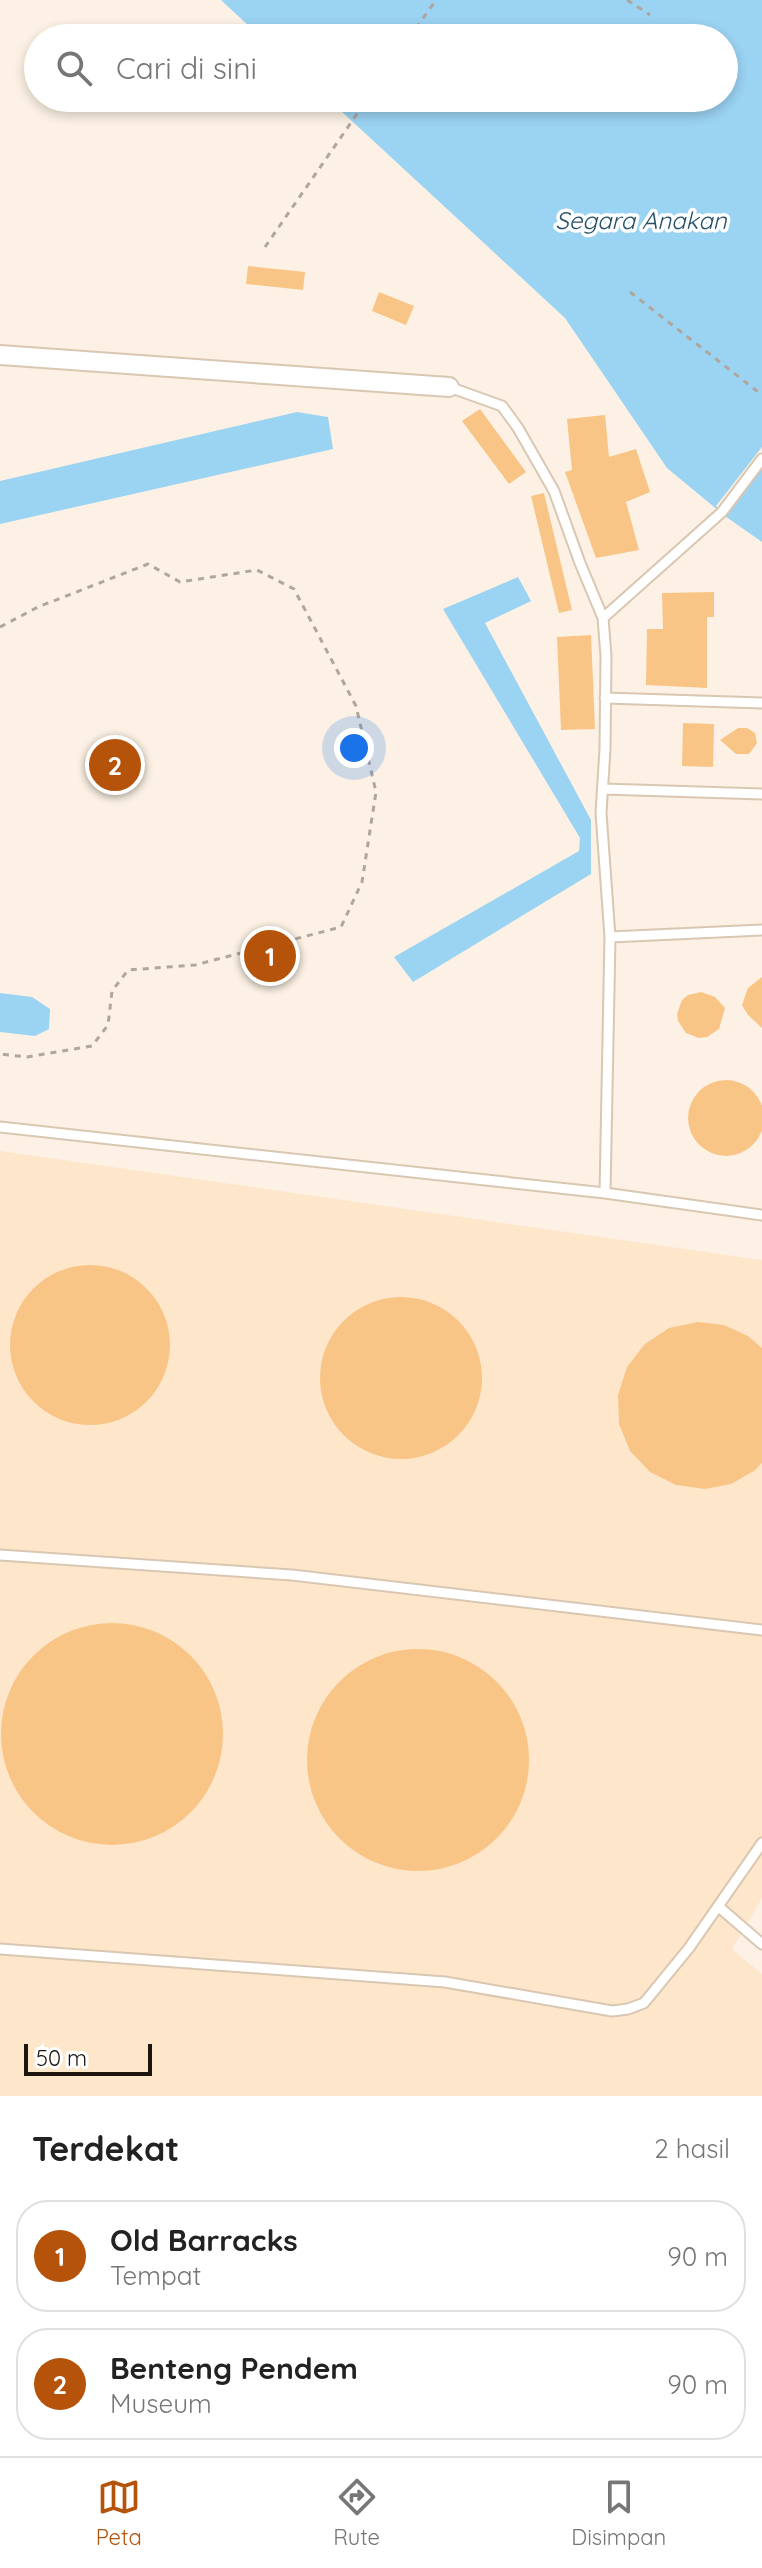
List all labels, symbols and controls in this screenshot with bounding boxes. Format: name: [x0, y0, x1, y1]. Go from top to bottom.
search box: [24, 24, 738, 112]
icon: search: [52, 46, 96, 90]
text: Cari di sini: [116, 49, 257, 87]
water label: Segara Anakan: [555, 205, 728, 235]
your location: [334, 728, 374, 768]
pin: 2: [89, 735, 141, 795]
pin: 1: [244, 926, 296, 986]
scale bar: [24, 2040, 152, 2076]
text: 50 m: [36, 2044, 87, 2072]
text: Terdekat: [32, 2127, 179, 2170]
text: 2 hasil: [654, 2132, 730, 2165]
text: Old Barracks: [110, 2221, 298, 2259]
text: 1: [55, 2240, 65, 2273]
text: 90 m: [667, 2240, 728, 2273]
text: Tempat: [110, 2259, 201, 2292]
text: Benteng Pendem: [110, 2349, 358, 2387]
text: 2: [53, 2368, 67, 2401]
text: 90 m: [667, 2368, 728, 2401]
text: Museum: [110, 2387, 212, 2420]
tab: Peta: [96, 2475, 142, 2551]
tab: Rute: [333, 2475, 380, 2551]
tab: Disimpan: [571, 2475, 666, 2551]

